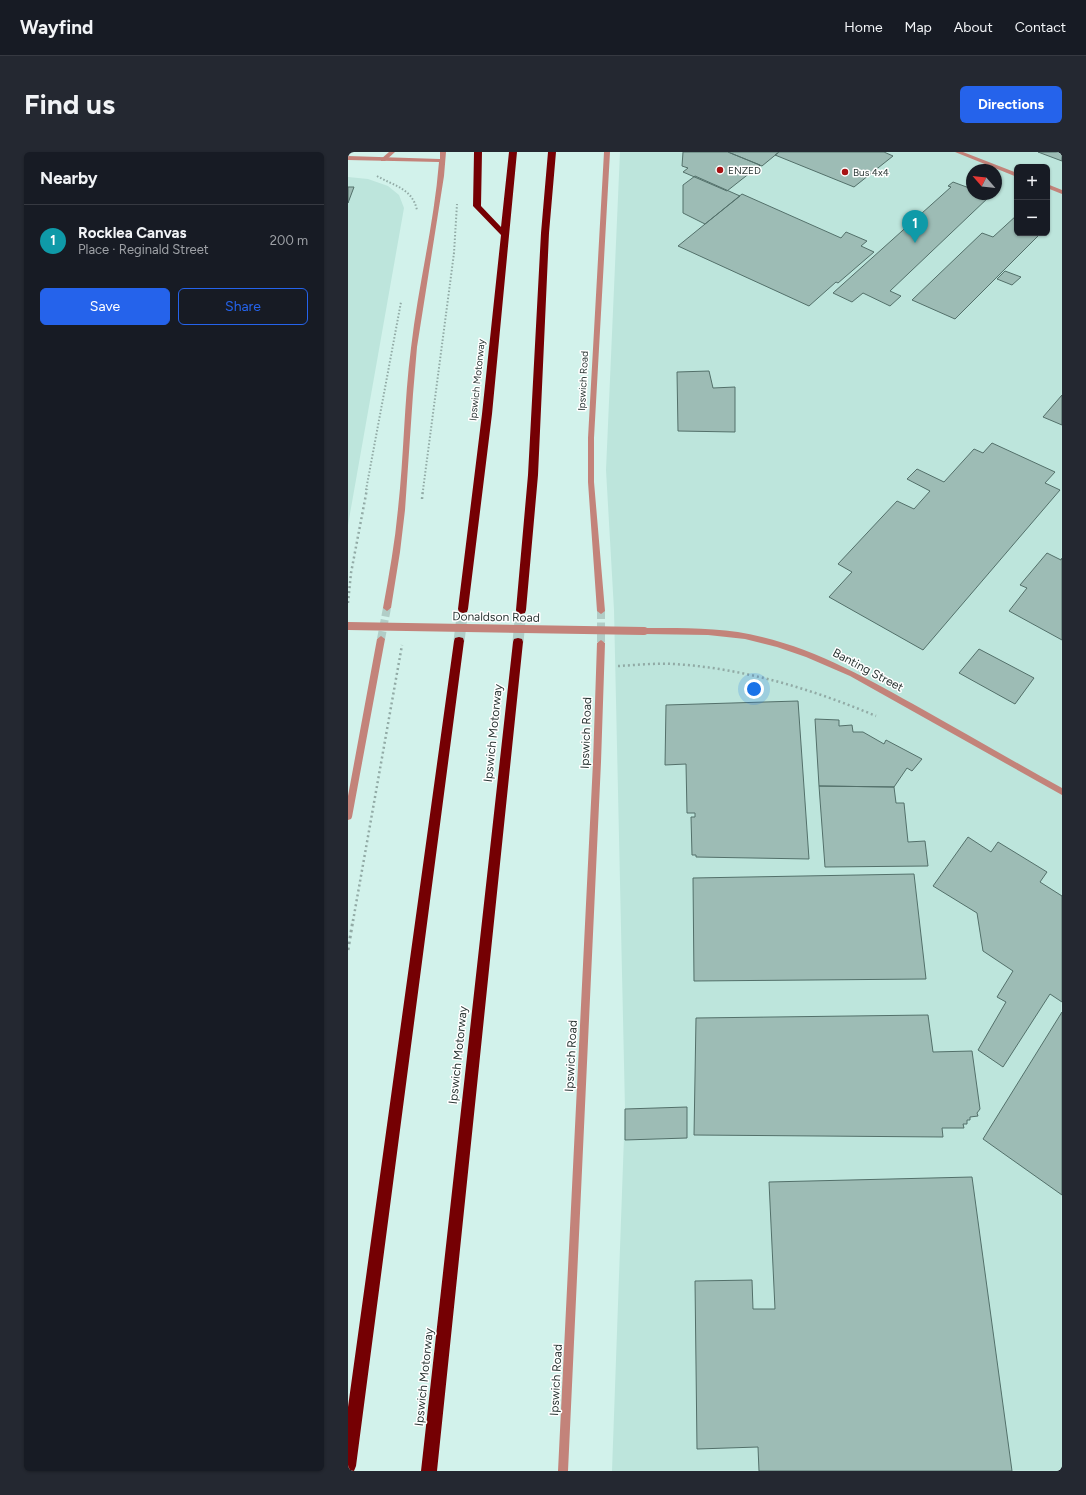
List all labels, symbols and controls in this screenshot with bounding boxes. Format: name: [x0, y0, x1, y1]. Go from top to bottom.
text: Wayfind: [20, 16, 93, 39]
text: Home: [844, 19, 883, 36]
text: Map: [905, 19, 932, 36]
text: About: [954, 19, 993, 36]
text: Contact: [1015, 19, 1066, 36]
button: Directions: [960, 86, 1062, 123]
text: Find us: [24, 87, 115, 121]
place label: ENZED: [728, 164, 761, 177]
north arrow: [966, 164, 1002, 200]
map controls: [1014, 164, 1050, 236]
button: +: [1014, 164, 1050, 200]
marker: ENZED: [715, 165, 725, 175]
place label: Bus 4x4: [853, 166, 889, 179]
marker: Bus 4x4: [840, 167, 850, 177]
text: Nearby: [40, 168, 98, 188]
button: −: [1014, 200, 1050, 236]
pin: 1: [902, 210, 928, 243]
text: Rocklea Canvas: [78, 224, 186, 242]
text: 1: [50, 233, 56, 248]
text: 200 m: [270, 233, 308, 248]
text: Place · Reginald Street: [78, 242, 209, 257]
button: Save: [40, 288, 170, 325]
button: Share: [178, 288, 308, 325]
street label: Ipswich Motorway: [466, 338, 488, 422]
street label: Ipswich Road: [575, 351, 591, 411]
street label: Donaldson Road: [452, 609, 540, 625]
street label: Banting Street: [830, 646, 906, 695]
your location: [744, 679, 764, 699]
street label: Ipswich Motorway: [481, 683, 505, 783]
street label: Ipswich Road: [578, 697, 594, 769]
street label: Ipswich Motorway: [446, 1005, 470, 1105]
street label: Ipswich Road: [562, 1020, 580, 1092]
street label: Ipswich Motorway: [412, 1327, 436, 1427]
street label: Ipswich Road: [547, 1344, 565, 1416]

